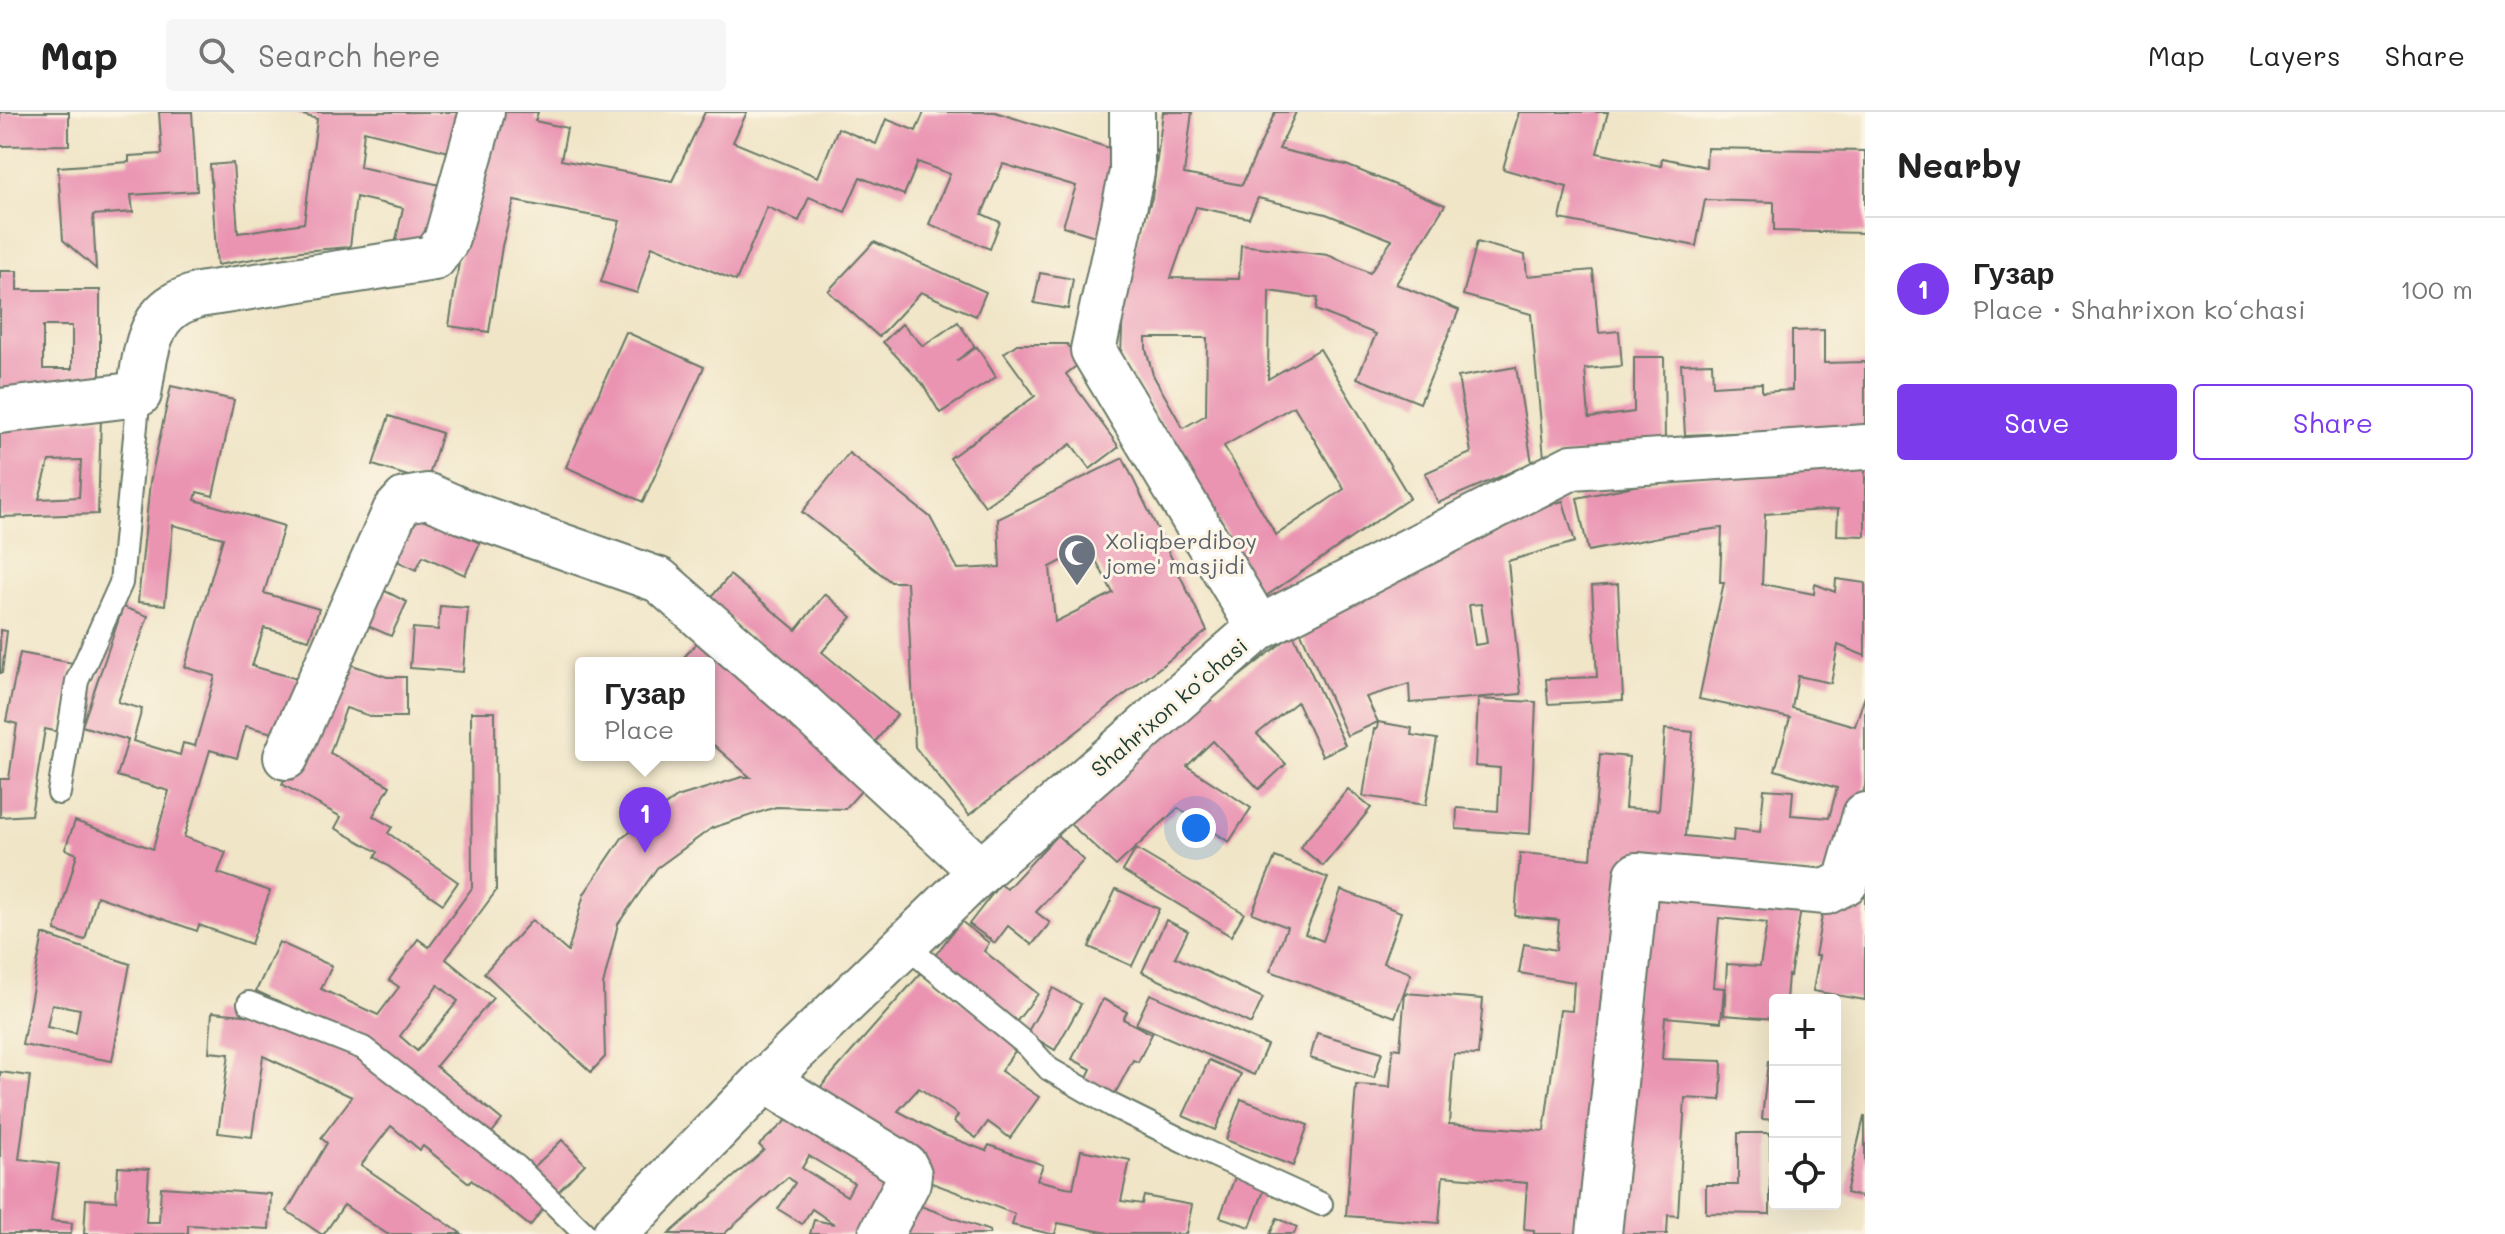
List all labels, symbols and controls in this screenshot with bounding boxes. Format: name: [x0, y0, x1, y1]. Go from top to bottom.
search box: [166, 19, 726, 91]
text: Map: [40, 30, 118, 80]
icon: search: [194, 33, 238, 77]
text: Search here: [258, 35, 441, 75]
text: Map: [2148, 37, 2205, 73]
text: Layers: [2249, 37, 2341, 73]
text: Share: [2385, 37, 2465, 73]
text: Nearby: [1897, 142, 2022, 187]
text: Гузар: [1973, 252, 2055, 292]
text: 1: [1917, 272, 1929, 306]
text: 100 m: [2400, 272, 2473, 306]
text: Place · Shahrixon koʻchasi: [1973, 292, 2306, 326]
button: Save: [1897, 384, 2177, 460]
button: Share: [2193, 384, 2473, 460]
place label: Xoliqberdiboy jome' masjidi: [1103, 526, 1257, 580]
mosque icon: Xoliqberdiboy jome' masjidi: [1056, 532, 1098, 587]
street label: Shahrixon koʻchasi: [1085, 631, 1253, 783]
popup: [575, 657, 715, 761]
text: Гузар: [604, 672, 686, 712]
text: Place: [604, 712, 674, 746]
pin: 1: [619, 787, 671, 853]
your location: [1176, 808, 1216, 848]
map controls: [1769, 994, 1841, 1210]
button: +: [1769, 994, 1841, 1066]
button: −: [1769, 1066, 1841, 1138]
button: locate: [1769, 1138, 1841, 1210]

